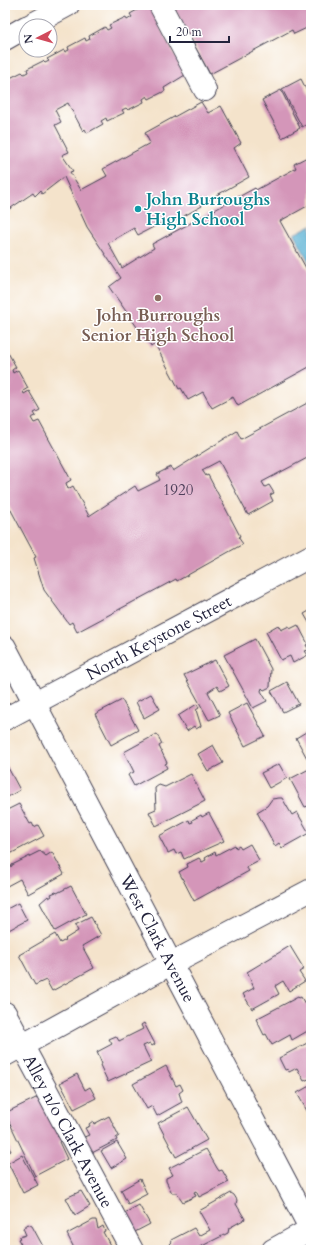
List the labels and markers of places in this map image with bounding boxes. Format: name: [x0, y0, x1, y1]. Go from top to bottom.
place label: John Burroughs High School: [143, 188, 270, 231]
marker: John Burroughs High School: [133, 204, 143, 214]
marker: John Burroughs Senior High School: [153, 293, 163, 303]
place label: John Burroughs Senior High School: [82, 304, 234, 347]

